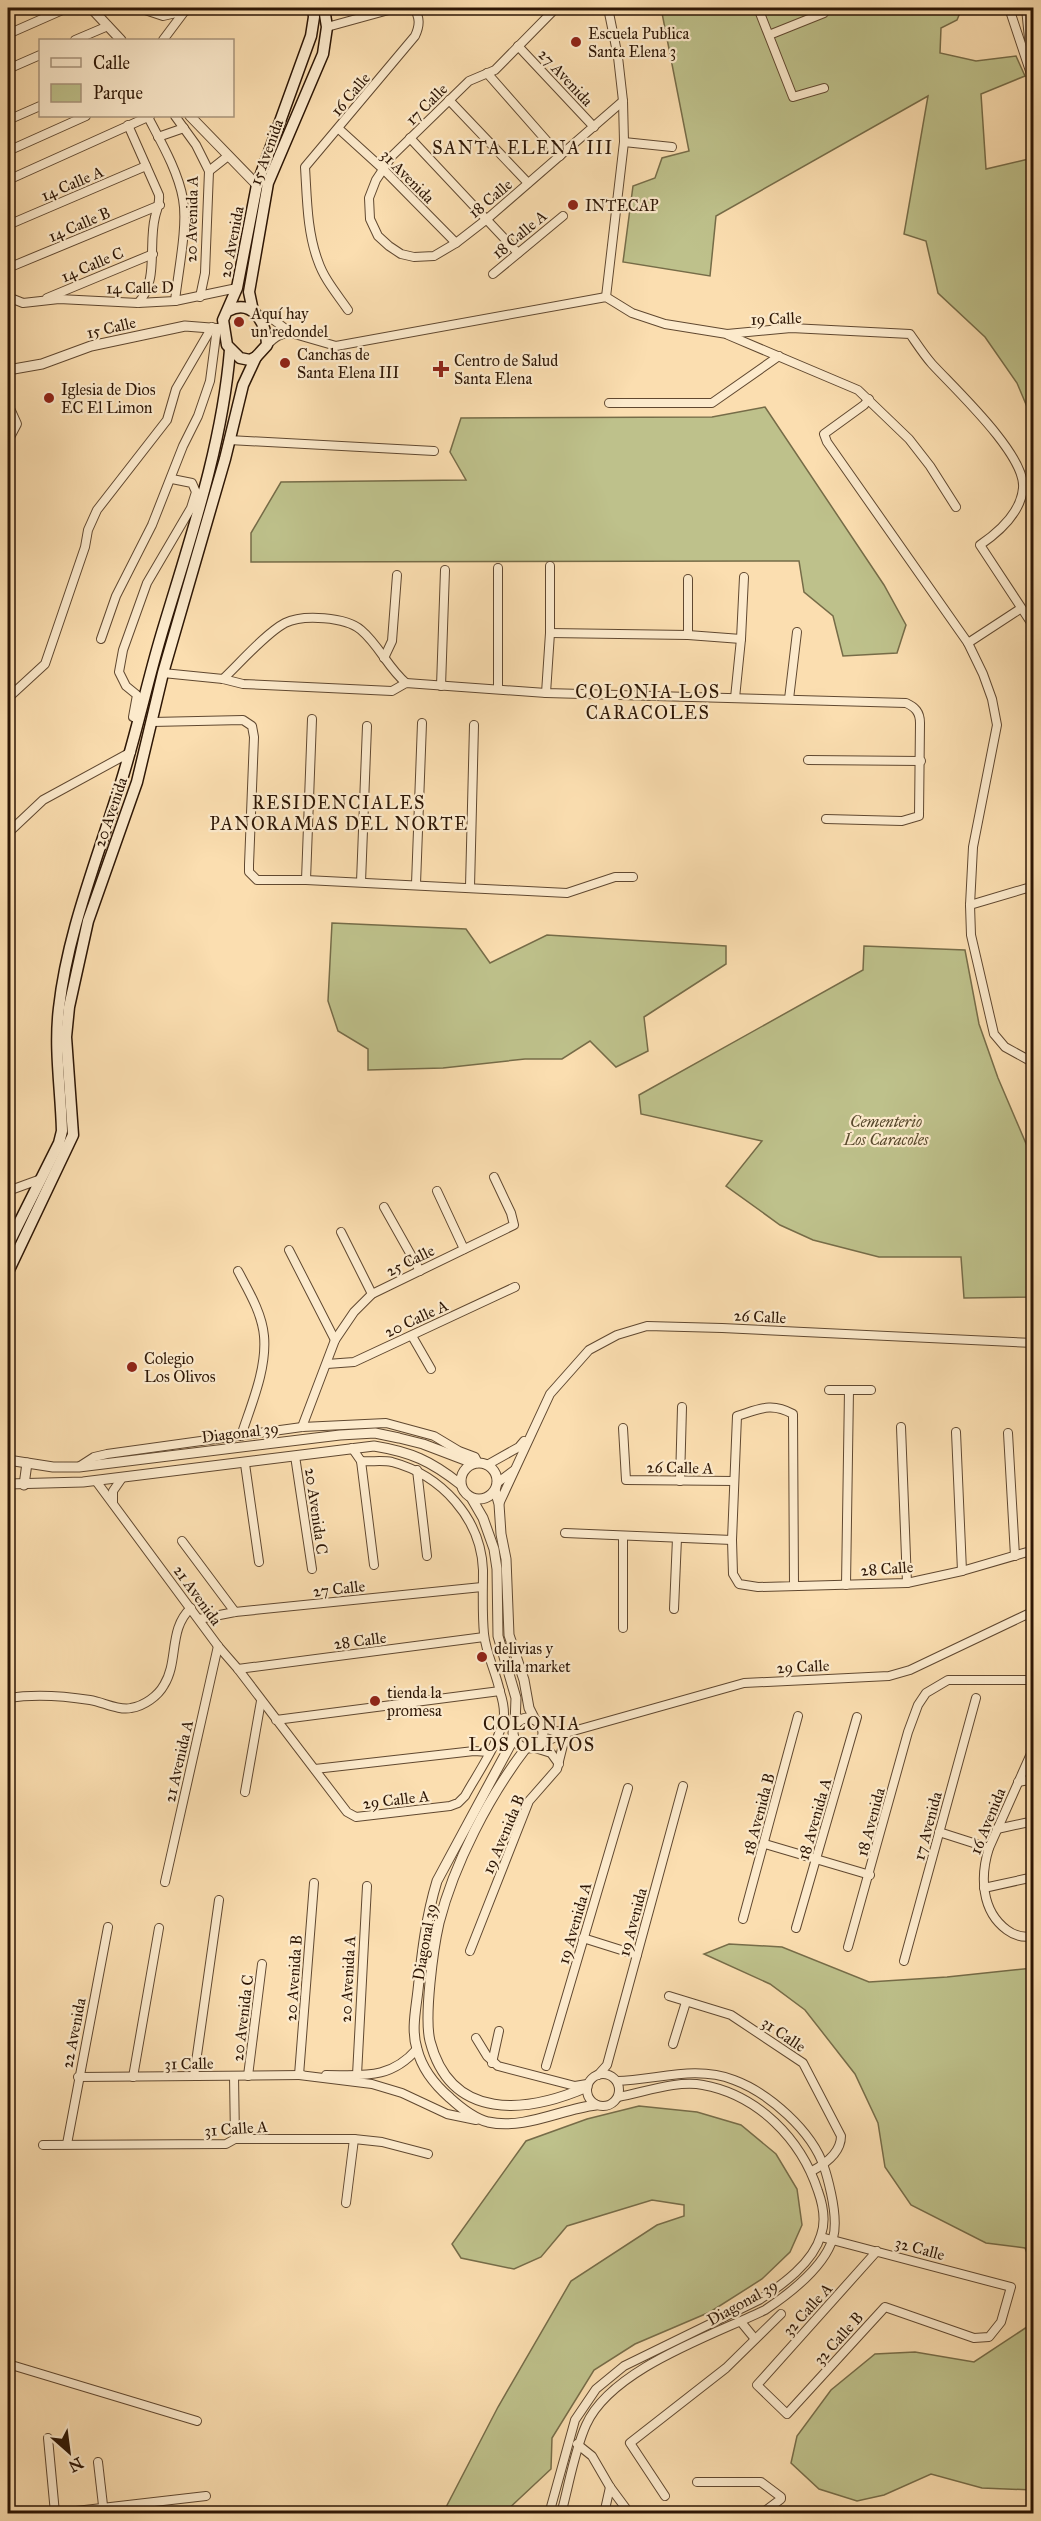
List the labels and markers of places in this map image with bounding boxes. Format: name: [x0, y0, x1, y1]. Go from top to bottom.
place label: Escuela Publica Santa Elena 3: [588, 24, 690, 61]
marker: Escuela Publica Santa Elena 3: [569, 35, 583, 49]
place label: INTECAP: [585, 196, 659, 215]
marker: INTECAP: [566, 198, 580, 212]
place label: Aquí hay un redondel: [250, 304, 329, 341]
marker: Aquí hay un redondel: [232, 315, 246, 329]
place label: Canchas de Santa Elena III: [297, 345, 399, 382]
place label: Centro de Salud Santa Elena: [454, 351, 558, 388]
marker: Canchas de Santa Elena III: [278, 356, 292, 370]
marker: Centro de Salud Santa Elena: [432, 360, 450, 378]
place label: Iglesia de Dios EC El Limon: [61, 380, 156, 417]
marker: Iglesia de Dios EC El Limon: [42, 391, 56, 405]
place label: Colegio Los Olivos: [144, 1349, 216, 1386]
marker: Colegio Los Olivos: [125, 1360, 139, 1374]
place label: delivias y villa market: [493, 1639, 571, 1676]
marker: delivias y villa market: [475, 1650, 489, 1664]
place label: tienda la promesa: [386, 1683, 442, 1720]
marker: tienda la promesa: [368, 1694, 382, 1708]

